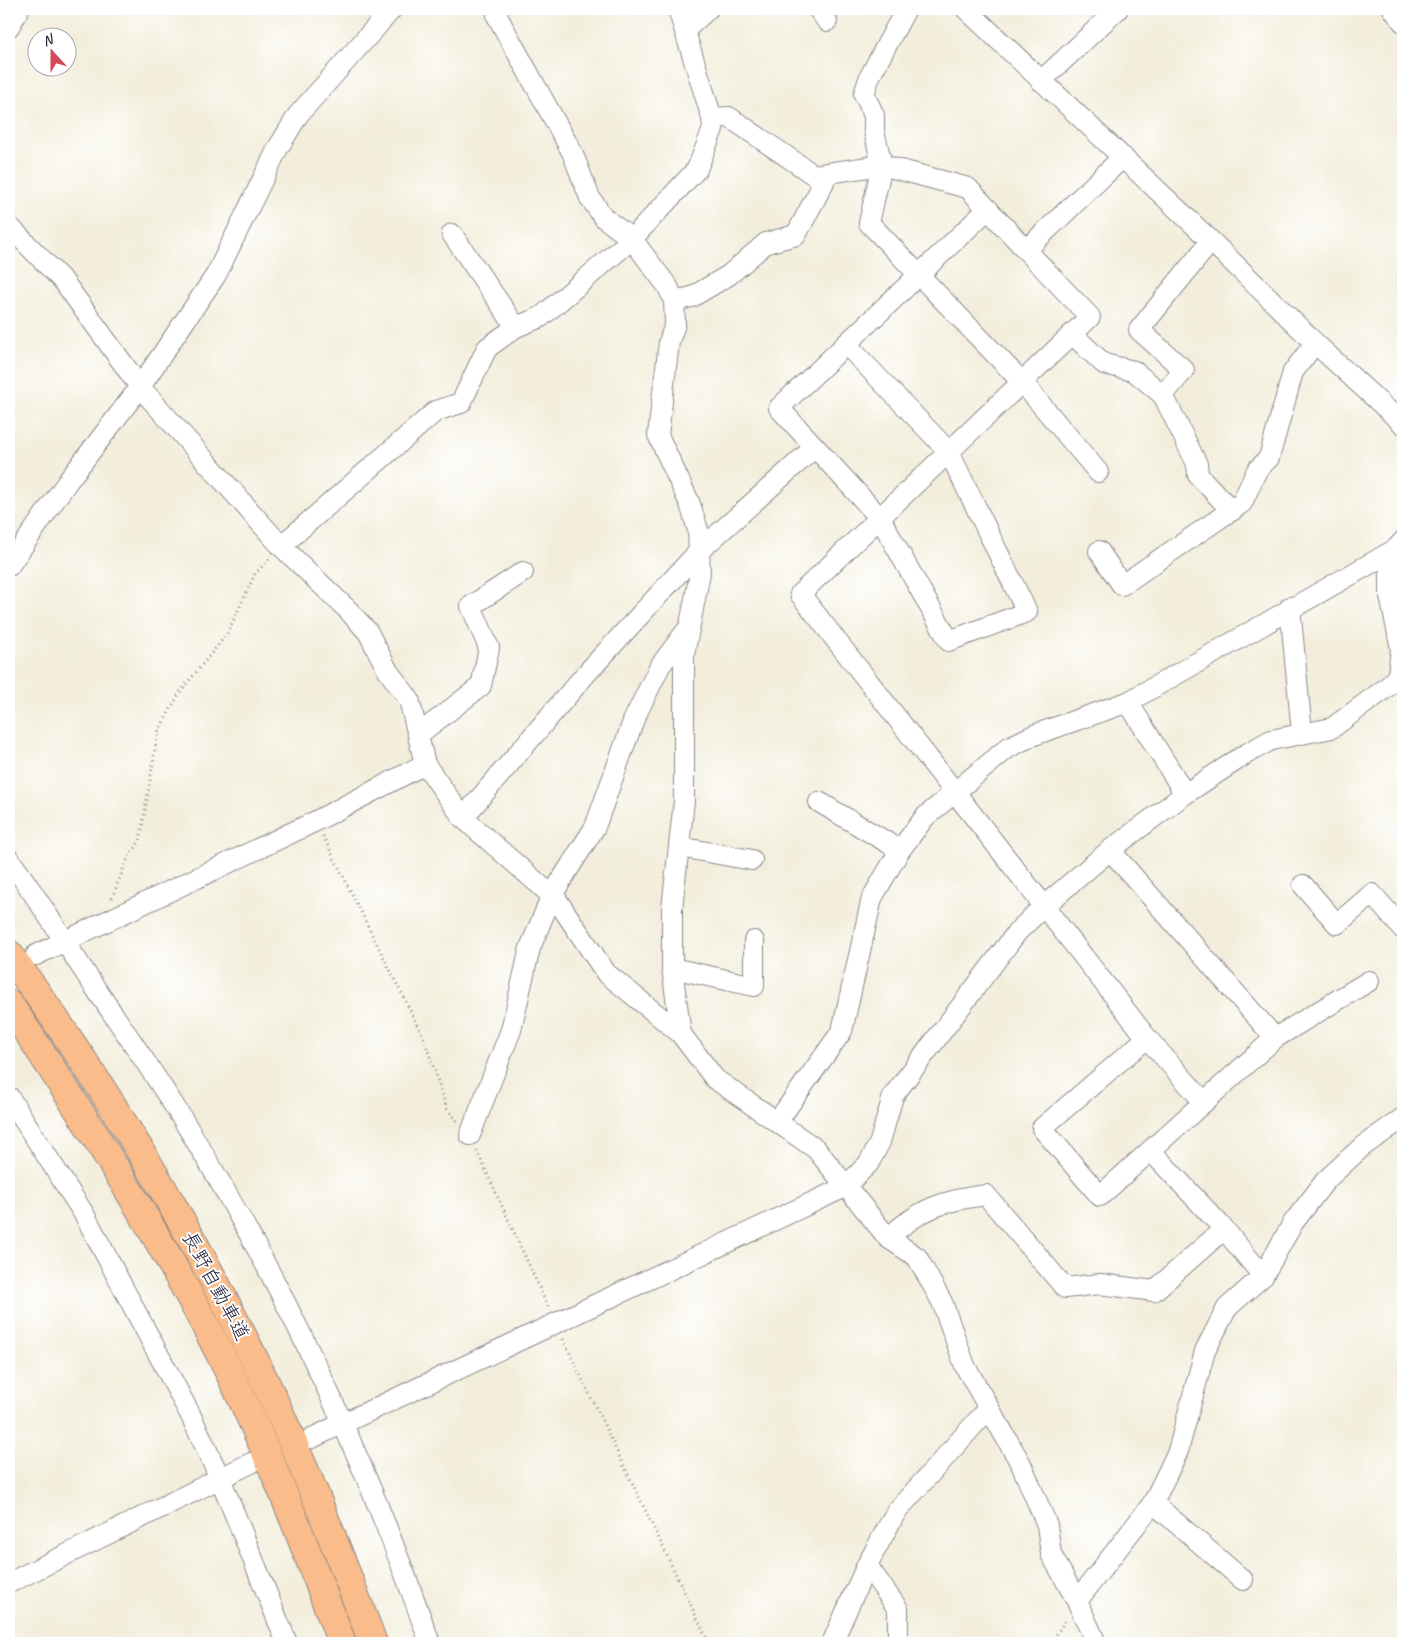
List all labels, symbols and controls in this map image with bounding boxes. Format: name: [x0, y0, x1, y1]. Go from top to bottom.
north arrow: [28, 28, 78, 78]
text: N: [40, 30, 57, 50]
street label: 長野自動車道: [177, 1227, 255, 1345]

